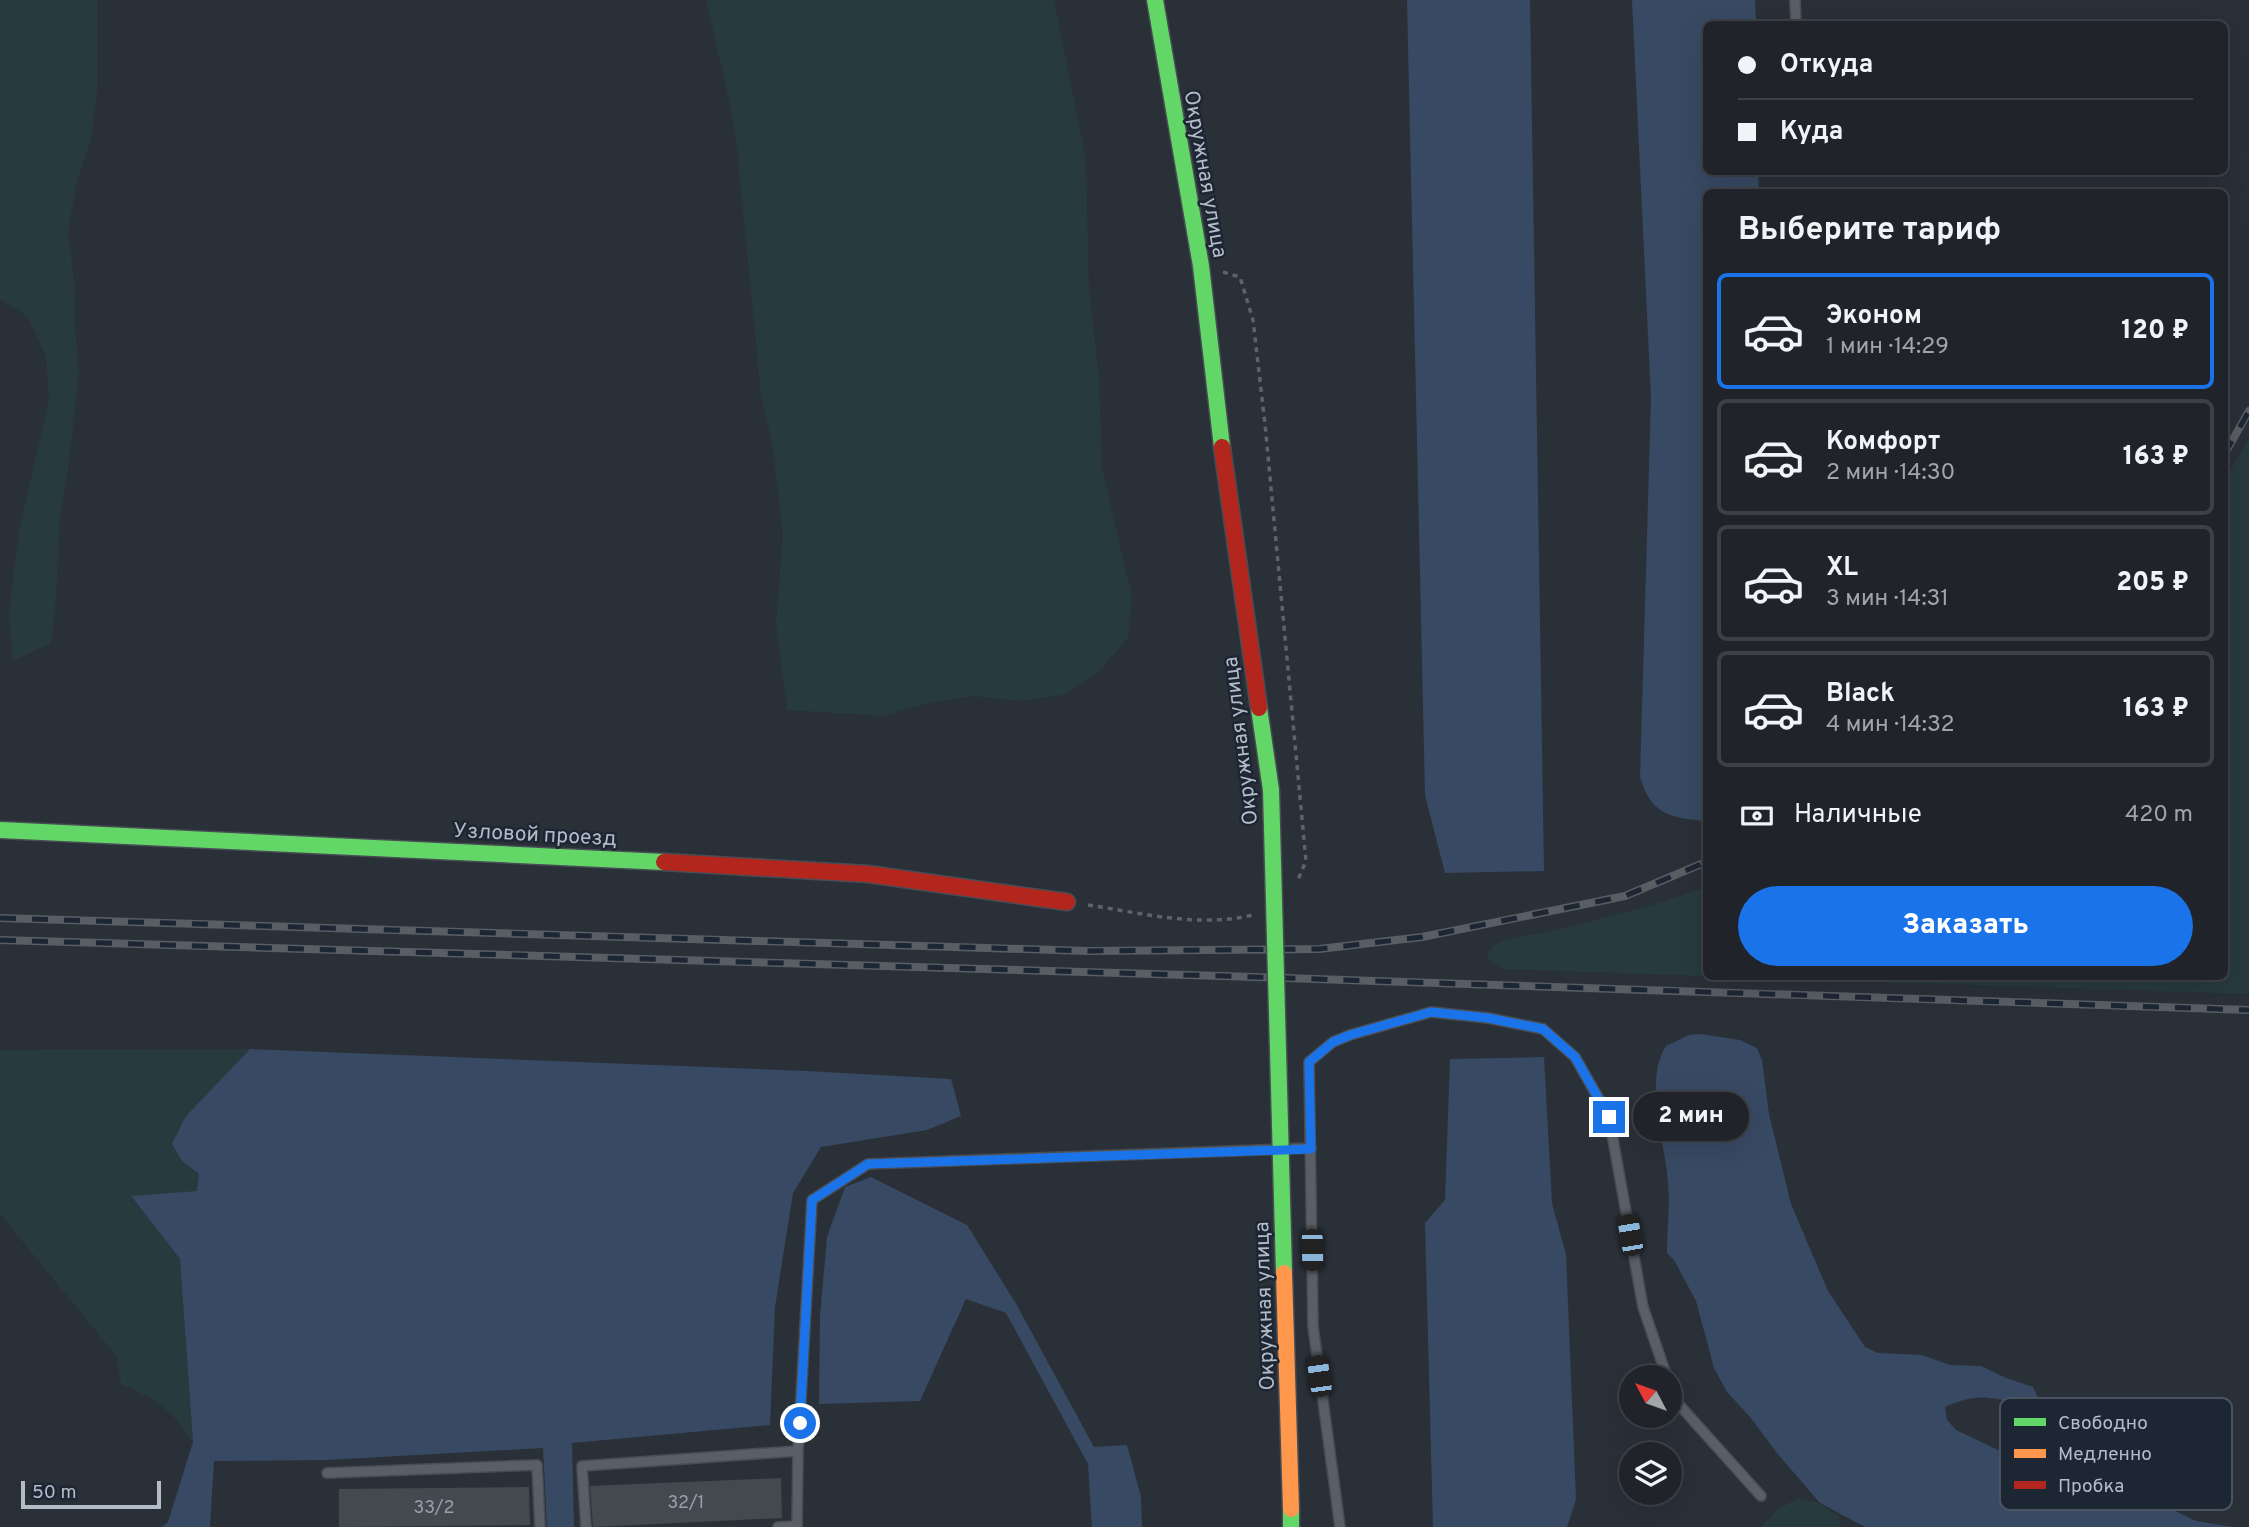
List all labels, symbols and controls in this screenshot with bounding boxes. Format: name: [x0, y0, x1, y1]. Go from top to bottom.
text: Откуда: [1780, 49, 1873, 82]
street label: Окружная улица: [1177, 89, 1233, 260]
text: Куда: [1780, 116, 1843, 149]
text: Выберите тариф: [1738, 211, 2001, 251]
icon: car: [1742, 300, 1805, 363]
text: Эконом: [1826, 300, 1922, 333]
text: 120 ₽: [2121, 315, 2189, 348]
text: 1 мин · 14:29: [1826, 333, 1949, 362]
icon: car: [1742, 426, 1805, 489]
text: Комфорт: [1826, 426, 1940, 459]
text: 163 ₽: [2123, 441, 2189, 474]
text: 2 мин · 14:30: [1826, 459, 1955, 488]
icon: car: [1742, 552, 1805, 615]
text: XL: [1826, 552, 1858, 585]
text: 205 ₽: [2116, 567, 2189, 600]
text: 3 мин · 14:31: [1826, 585, 1949, 614]
street label: Окружная улица: [1218, 655, 1265, 826]
icon: car: [1742, 678, 1805, 741]
text: Black: [1826, 678, 1895, 711]
text: 163 ₽: [2123, 693, 2189, 726]
text: 4 мин · 14:32: [1826, 711, 1954, 740]
icon: cash: [1738, 797, 1776, 835]
text: Наличные: [1794, 799, 1922, 832]
text: 420 m: [2125, 801, 2193, 830]
street label: Узловой проезд: [452, 818, 617, 853]
button: Заказать: [1738, 886, 2193, 966]
callout: 2 мин: [1634, 1092, 1749, 1142]
route end: [1593, 1101, 1625, 1133]
text: 2 мин: [1658, 1102, 1724, 1131]
car: [1617, 1212, 1644, 1258]
street label: Окружная улица: [1249, 1221, 1282, 1391]
car: [1302, 1229, 1323, 1271]
car: [1306, 1354, 1333, 1398]
north arrow: [1619, 1365, 1682, 1428]
map controls: [1619, 1365, 1682, 1505]
legend: [2000, 1398, 2232, 1510]
route start: [784, 1407, 816, 1439]
text: Свободно: [2058, 1412, 2148, 1436]
button: layers: [1619, 1442, 1682, 1505]
text: Медленно: [2058, 1443, 2152, 1467]
text: Пробка: [2058, 1475, 2124, 1499]
scale bar: [21, 1478, 161, 1510]
text: 50 m: [32, 1481, 77, 1505]
house number: 32/1: [667, 1492, 705, 1515]
house number: 33/2: [414, 1497, 454, 1520]

